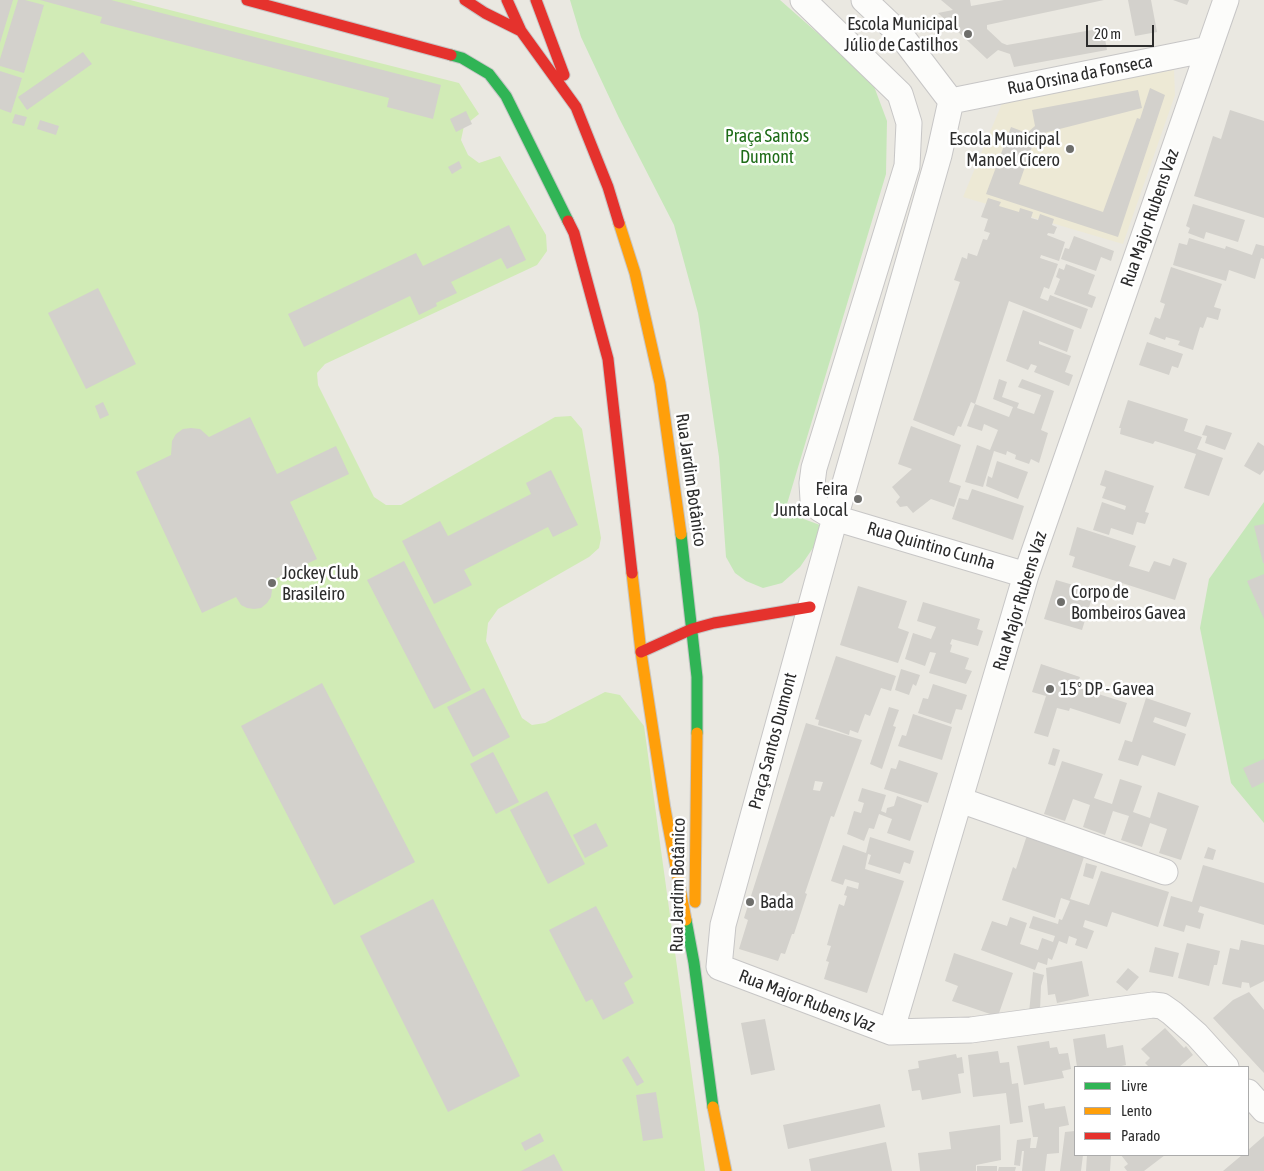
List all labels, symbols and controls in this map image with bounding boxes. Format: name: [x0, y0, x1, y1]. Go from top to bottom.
place label: Escola Municipal Júlio de Castilhos: [844, 13, 958, 56]
scale bar: [1089, 15, 1156, 47]
text: 20 m: [1094, 25, 1121, 42]
marker: Escola Municipal Júlio de Castilhos: [962, 28, 974, 40]
street label: Rua Orsina da Fonseca: [1006, 50, 1154, 100]
park label: Praça Santos Dumont: [725, 125, 809, 168]
place label: Escola Municipal Manoel Cícero: [949, 128, 1060, 170]
marker: Escola Municipal Manoel Cícero: [1064, 143, 1076, 155]
street label: Rua Major Rubens Vaz: [1116, 146, 1184, 290]
street label: Rua Jardim Botânico: [671, 412, 711, 548]
place label: Feira Junta Local: [774, 478, 848, 520]
marker: Feira Junta Local: [852, 493, 864, 505]
street label: Rua Quintino Cunha: [864, 517, 998, 575]
street label: Rua Major Rubens Vaz: [989, 529, 1051, 673]
place label: Jockey Club Brasileiro: [282, 562, 358, 604]
marker: Jockey Club Brasileiro: [266, 577, 278, 589]
place label: Corpo de Bombeiros Gavea: [1071, 581, 1186, 624]
marker: Corpo de Bombeiros Gavea: [1055, 596, 1067, 608]
street label: Praça Santos Dumont: [744, 670, 802, 812]
place label: 15º DP - Gavea: [1060, 678, 1154, 700]
marker: 15º DP - Gavea: [1044, 683, 1056, 695]
street label: Rua Jardim Botânico: [666, 818, 690, 952]
place label: Bada: [760, 891, 794, 913]
marker: Bada: [744, 896, 756, 908]
street label: Rua Major Rubens Vaz: [736, 965, 878, 1037]
legend: [1074, 1066, 1249, 1156]
text: Livre: [1121, 1077, 1148, 1094]
text: Lento: [1121, 1102, 1152, 1119]
text: Parado: [1121, 1127, 1160, 1144]

